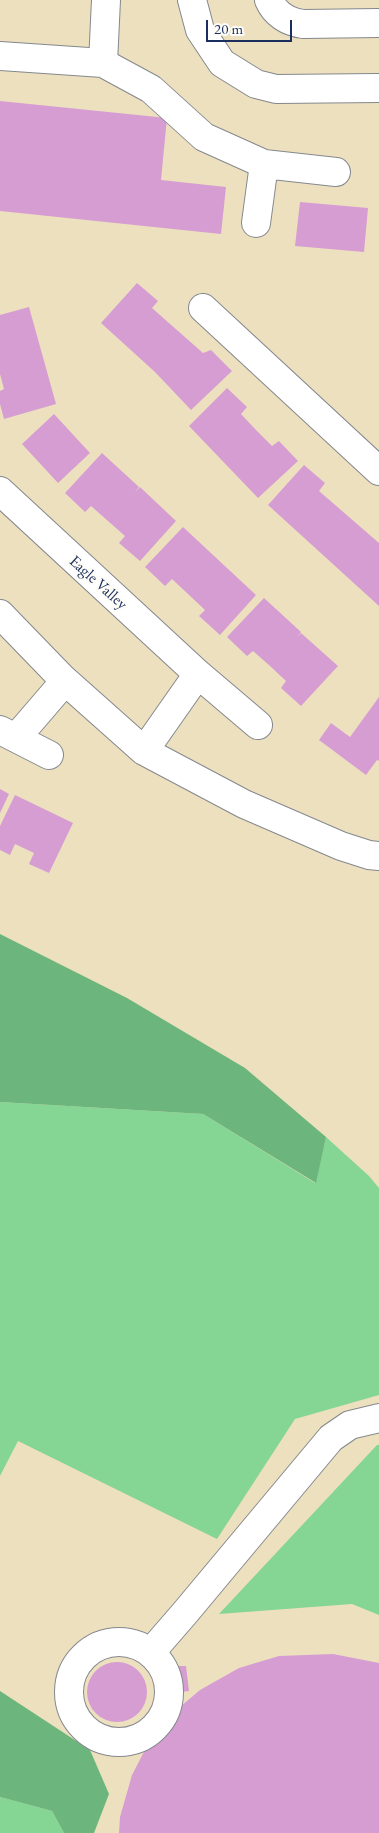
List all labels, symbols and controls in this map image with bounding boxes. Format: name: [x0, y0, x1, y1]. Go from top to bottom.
scale bar: [209, 10, 295, 42]
text: 20 m: [214, 19, 243, 38]
street label: Eagle Valley: [65, 552, 131, 614]

